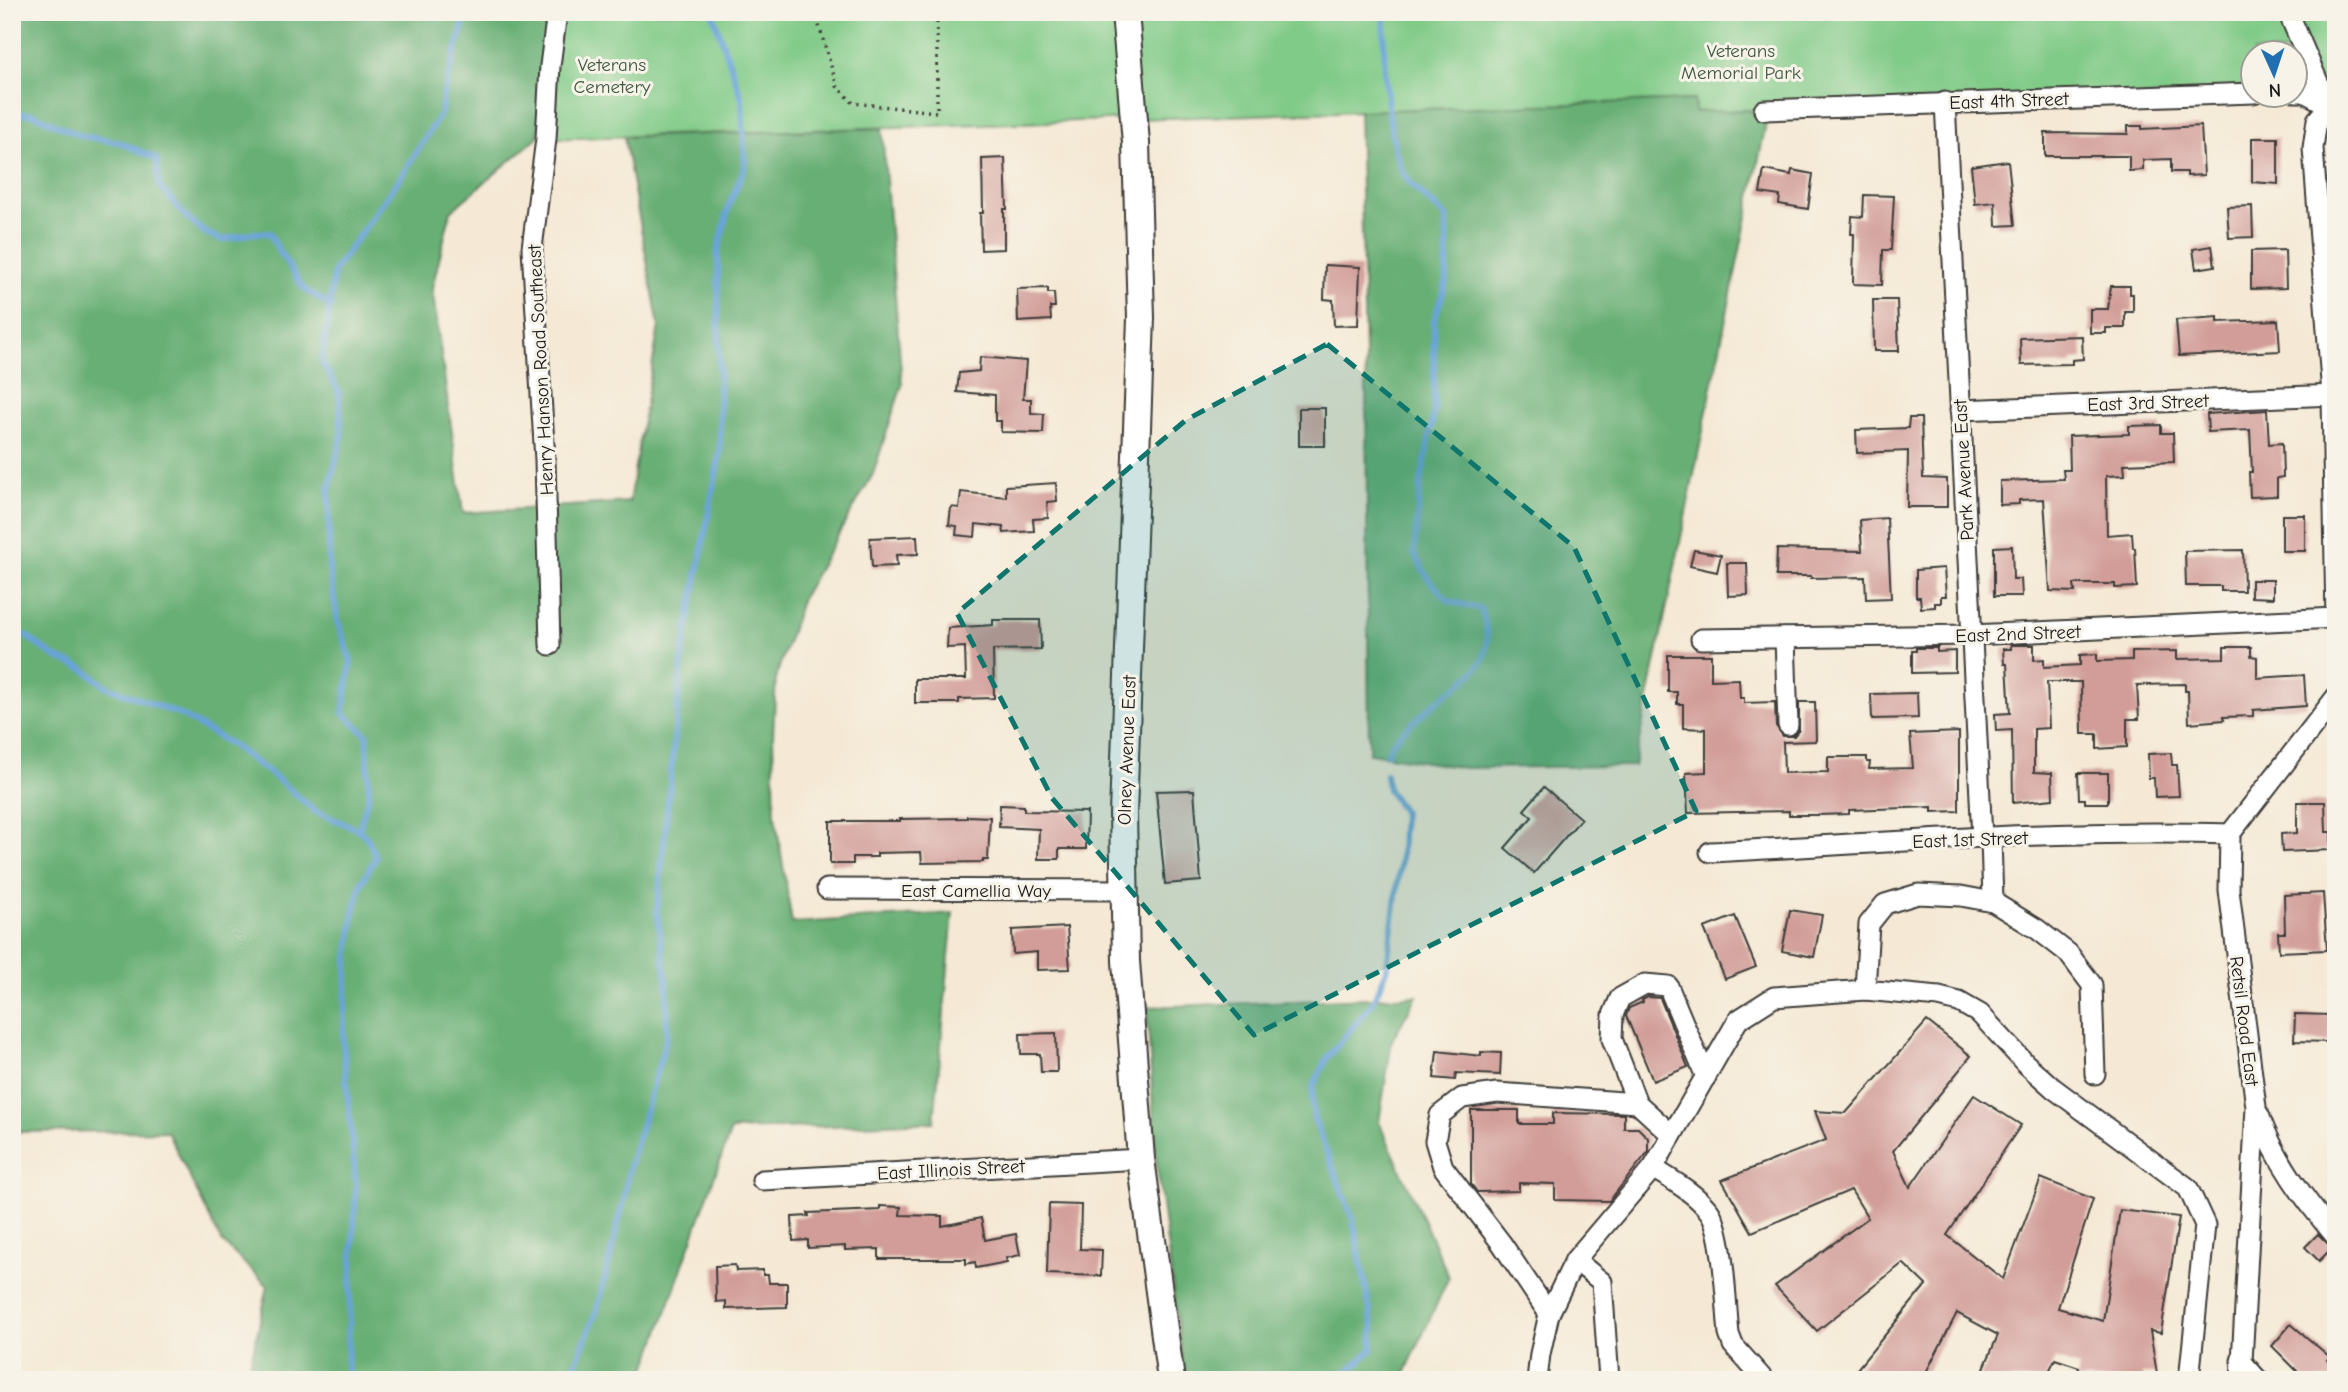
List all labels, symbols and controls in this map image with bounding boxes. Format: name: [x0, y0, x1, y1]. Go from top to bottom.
north arrow: [2240, 38, 2310, 108]
park label: Veterans Memorial Park: [1681, 40, 1802, 84]
park label: Veterans Cemetery: [574, 54, 651, 98]
text: N: [2268, 79, 2282, 101]
street label: East 4th Street: [1949, 88, 2070, 114]
street label: Henry Hanson Road Southeast: [523, 244, 559, 496]
street label: East 3rd Street: [2087, 390, 2210, 416]
street label: Park Avenue East: [1949, 398, 1979, 541]
street label: East 2nd Street: [1955, 621, 2082, 647]
street label: Olney Avenue East: [1113, 674, 1141, 825]
street label: East 1st Street: [1912, 827, 2029, 853]
street label: East Camellia Way: [901, 880, 1051, 902]
street label: Retsil Road East: [2225, 955, 2263, 1088]
street label: East Illinois Street: [877, 1155, 1026, 1185]

